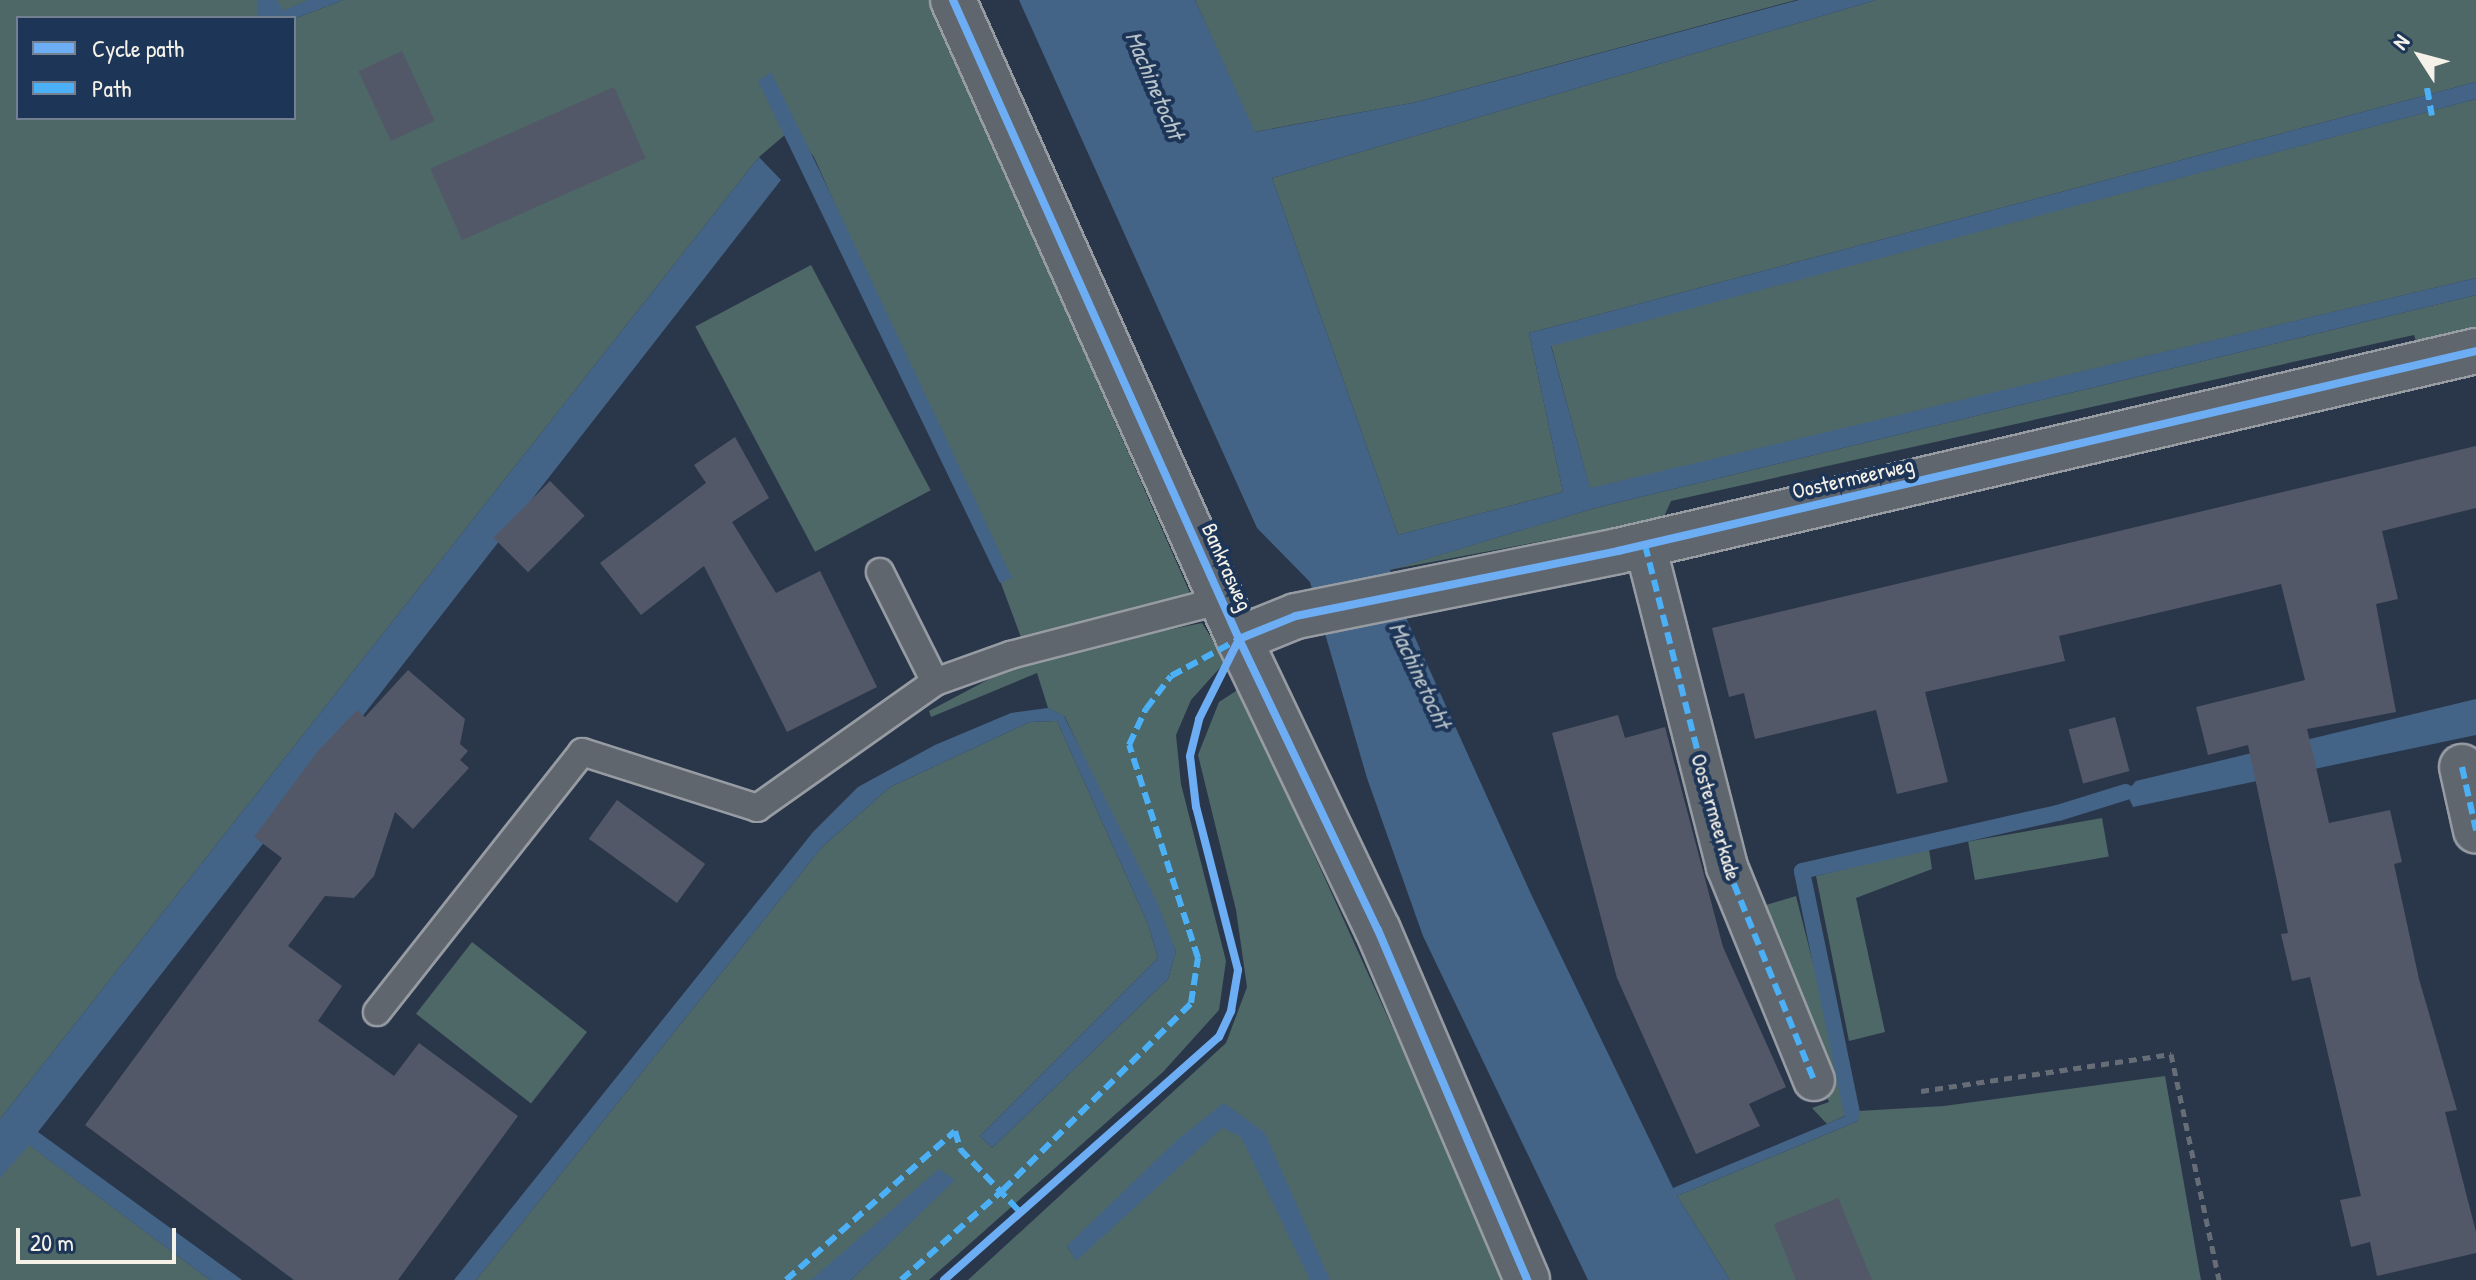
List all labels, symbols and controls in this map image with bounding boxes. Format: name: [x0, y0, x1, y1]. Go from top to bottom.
legend: [16, 16, 296, 120]
north arrow: [2380, 16, 2460, 96]
water label: Machinetocht: [1119, 27, 1191, 143]
text: N: [2385, 28, 2416, 55]
text: Cycle path: [92, 32, 184, 64]
text: Path: [92, 72, 131, 104]
street label: Oostermeerweg: [1790, 451, 1916, 505]
street label: Bankrasweg: [1196, 519, 1258, 615]
water label: Machinetocht: [1383, 617, 1457, 733]
street label: Oostermeerkade: [1685, 751, 1747, 883]
scale bar: [20, 1212, 180, 1262]
text: 20 m: [30, 1226, 74, 1258]

